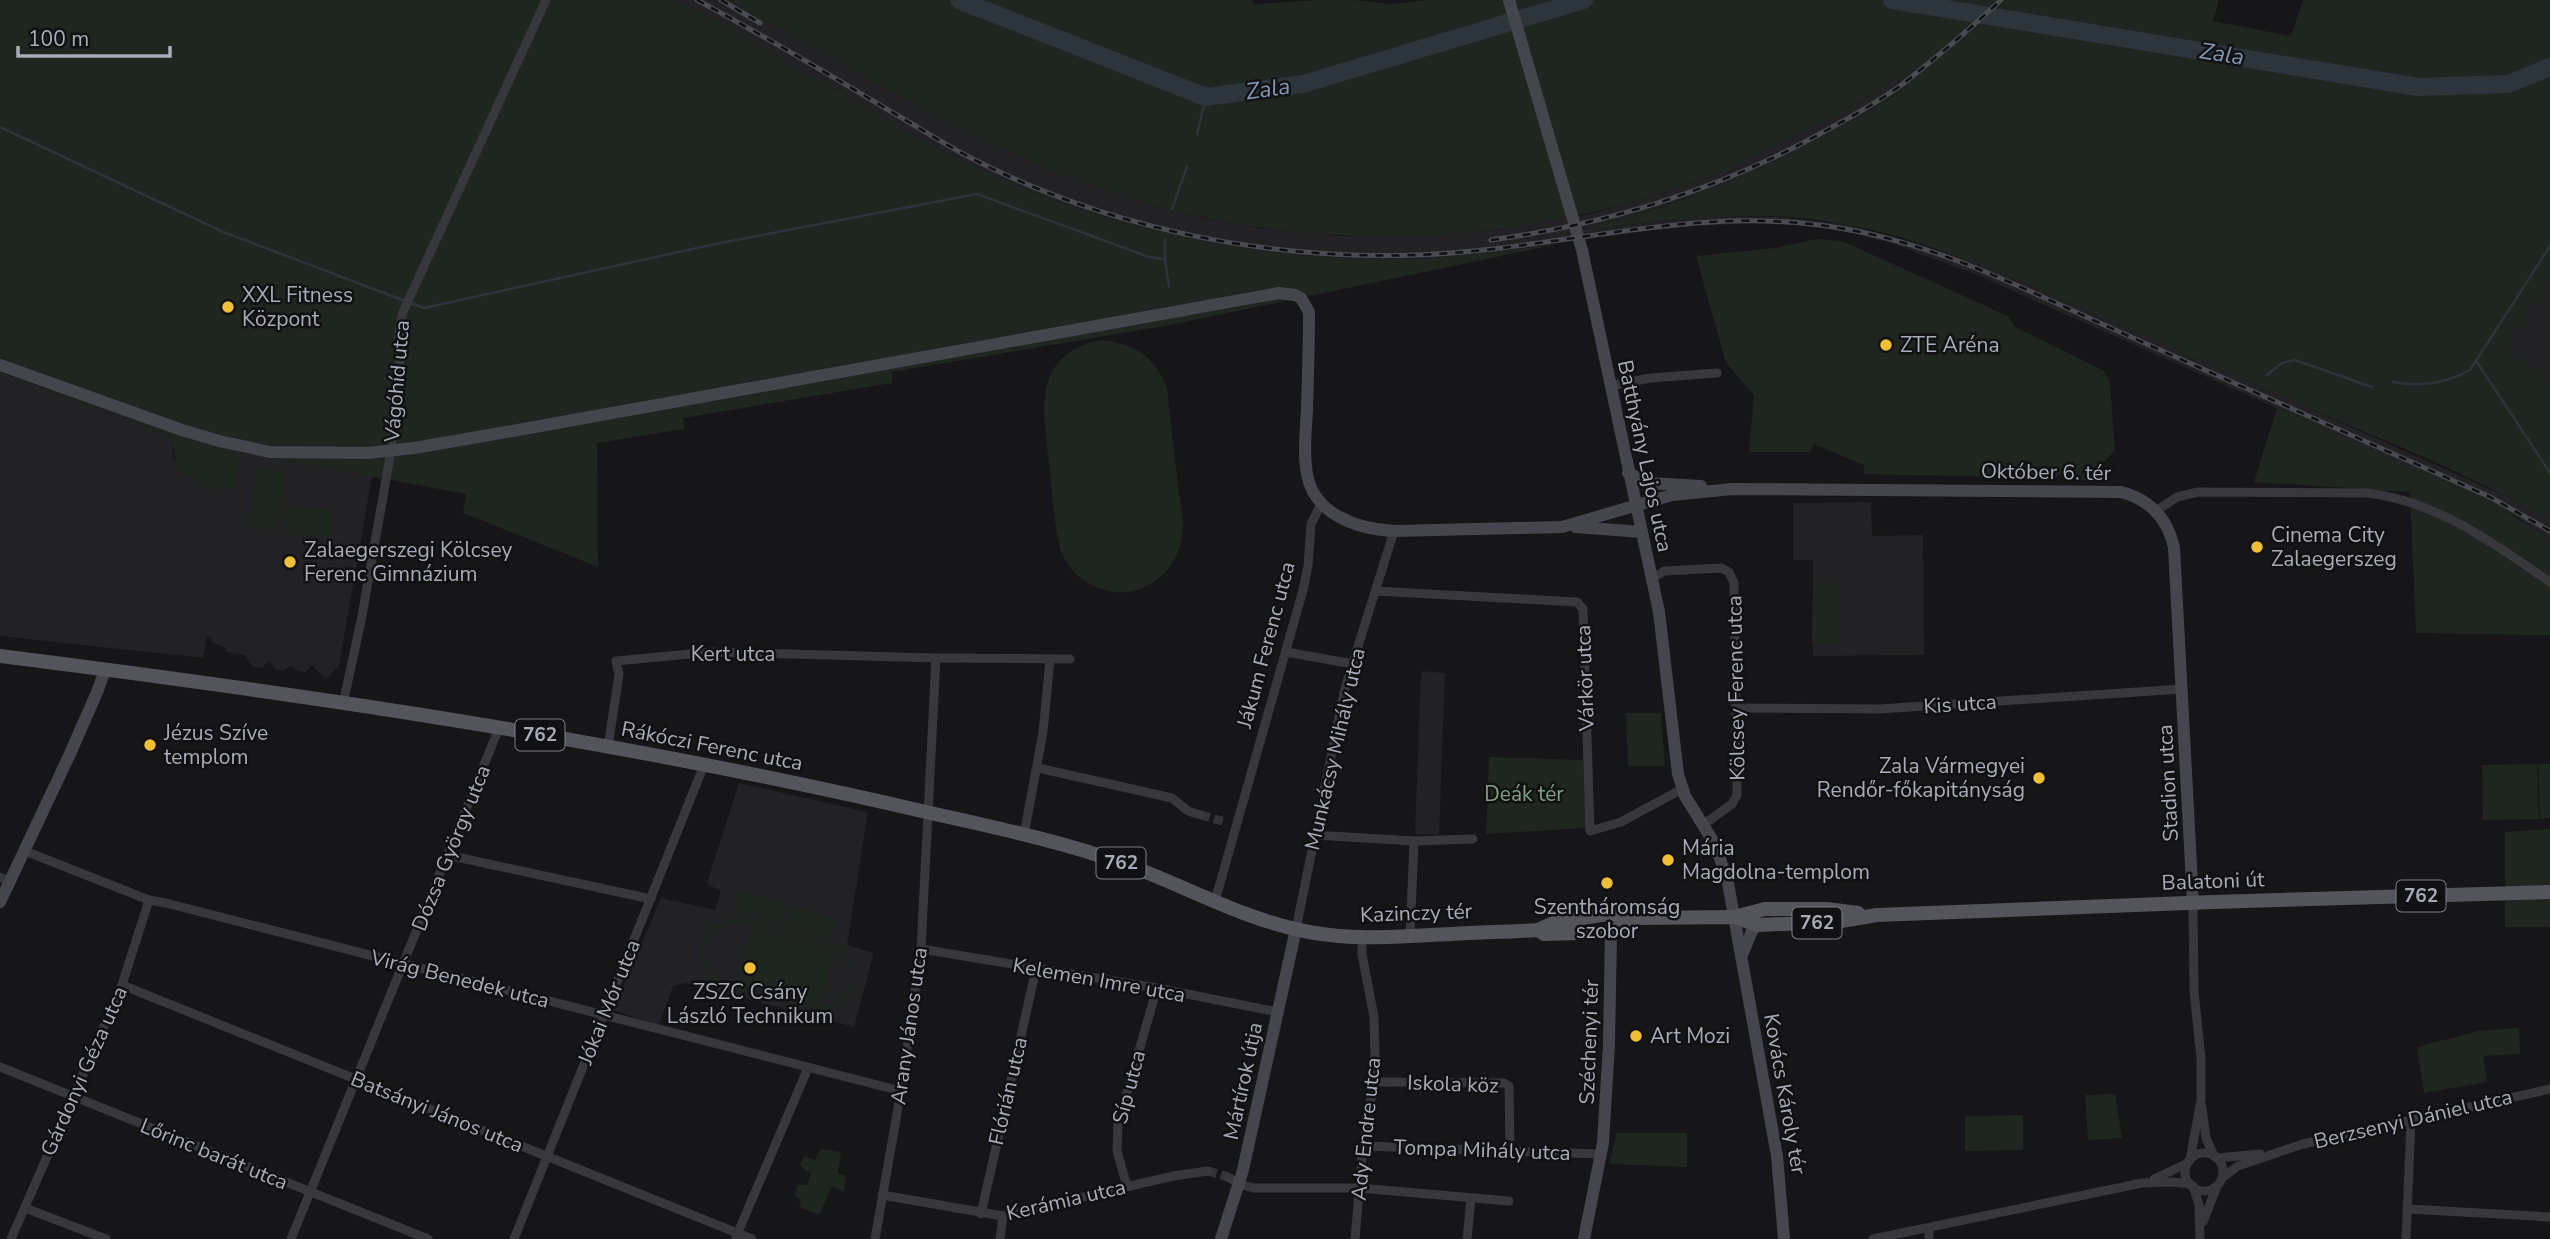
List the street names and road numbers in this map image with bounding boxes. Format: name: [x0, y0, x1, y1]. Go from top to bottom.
street label: Vágóhíd utca: [378, 319, 416, 444]
street label: Batthyány Lajos utca: [1611, 357, 1679, 555]
street label: Október 6. tér: [1981, 457, 2112, 487]
street label: Jákum Ferenc utca: [1230, 559, 1302, 732]
street label: Kölcsey Ferenc utca: [1720, 595, 1752, 781]
street label: Várkör utca: [1569, 624, 1601, 733]
street label: Kert utca: [691, 640, 775, 668]
street label: Munkácsy Mihály utca: [1298, 645, 1372, 853]
street label: Kis utca: [1922, 687, 1998, 721]
street label: Rákóczi Ferenc utca: [619, 715, 805, 777]
road number: 762: [516, 720, 564, 750]
street label: Stadion utca: [2151, 724, 2185, 842]
street label: Dózsa György utca: [405, 761, 497, 935]
road number: 762: [1096, 848, 1146, 878]
street label: Balatoni út: [2161, 865, 2266, 897]
road number: 762: [2396, 880, 2446, 912]
street label: Kazinczy tér: [1359, 897, 1473, 929]
road number: 762: [1792, 908, 1842, 939]
street label: Jókai Mór utca: [571, 935, 647, 1070]
street label: Virág Benedek utca: [367, 943, 552, 1015]
street label: Arany János utca: [884, 945, 934, 1107]
street label: Kelemen Imre utca: [1010, 951, 1188, 1009]
street label: Széchenyi tér: [1573, 978, 1605, 1105]
street label: Gárdonyi Géza utca: [34, 982, 134, 1160]
street label: Kovács Károly tér: [1757, 1011, 1813, 1177]
street label: Mártírok útja: [1217, 1020, 1269, 1142]
street label: Flórián utca: [982, 1034, 1034, 1148]
street label: Síp utca: [1106, 1047, 1152, 1127]
street label: Ady Endre utca: [1345, 1056, 1387, 1202]
street label: Batsányi János utca: [347, 1065, 527, 1159]
street label: Iskola köz: [1407, 1068, 1500, 1100]
street label: Berzsenyi Dániel utca: [2311, 1083, 2515, 1155]
street label: Lőrinc barát utca: [136, 1112, 292, 1196]
street label: Tompa Mihály utca: [1393, 1133, 1571, 1167]
street label: Kerámia utca: [1004, 1173, 1128, 1227]

